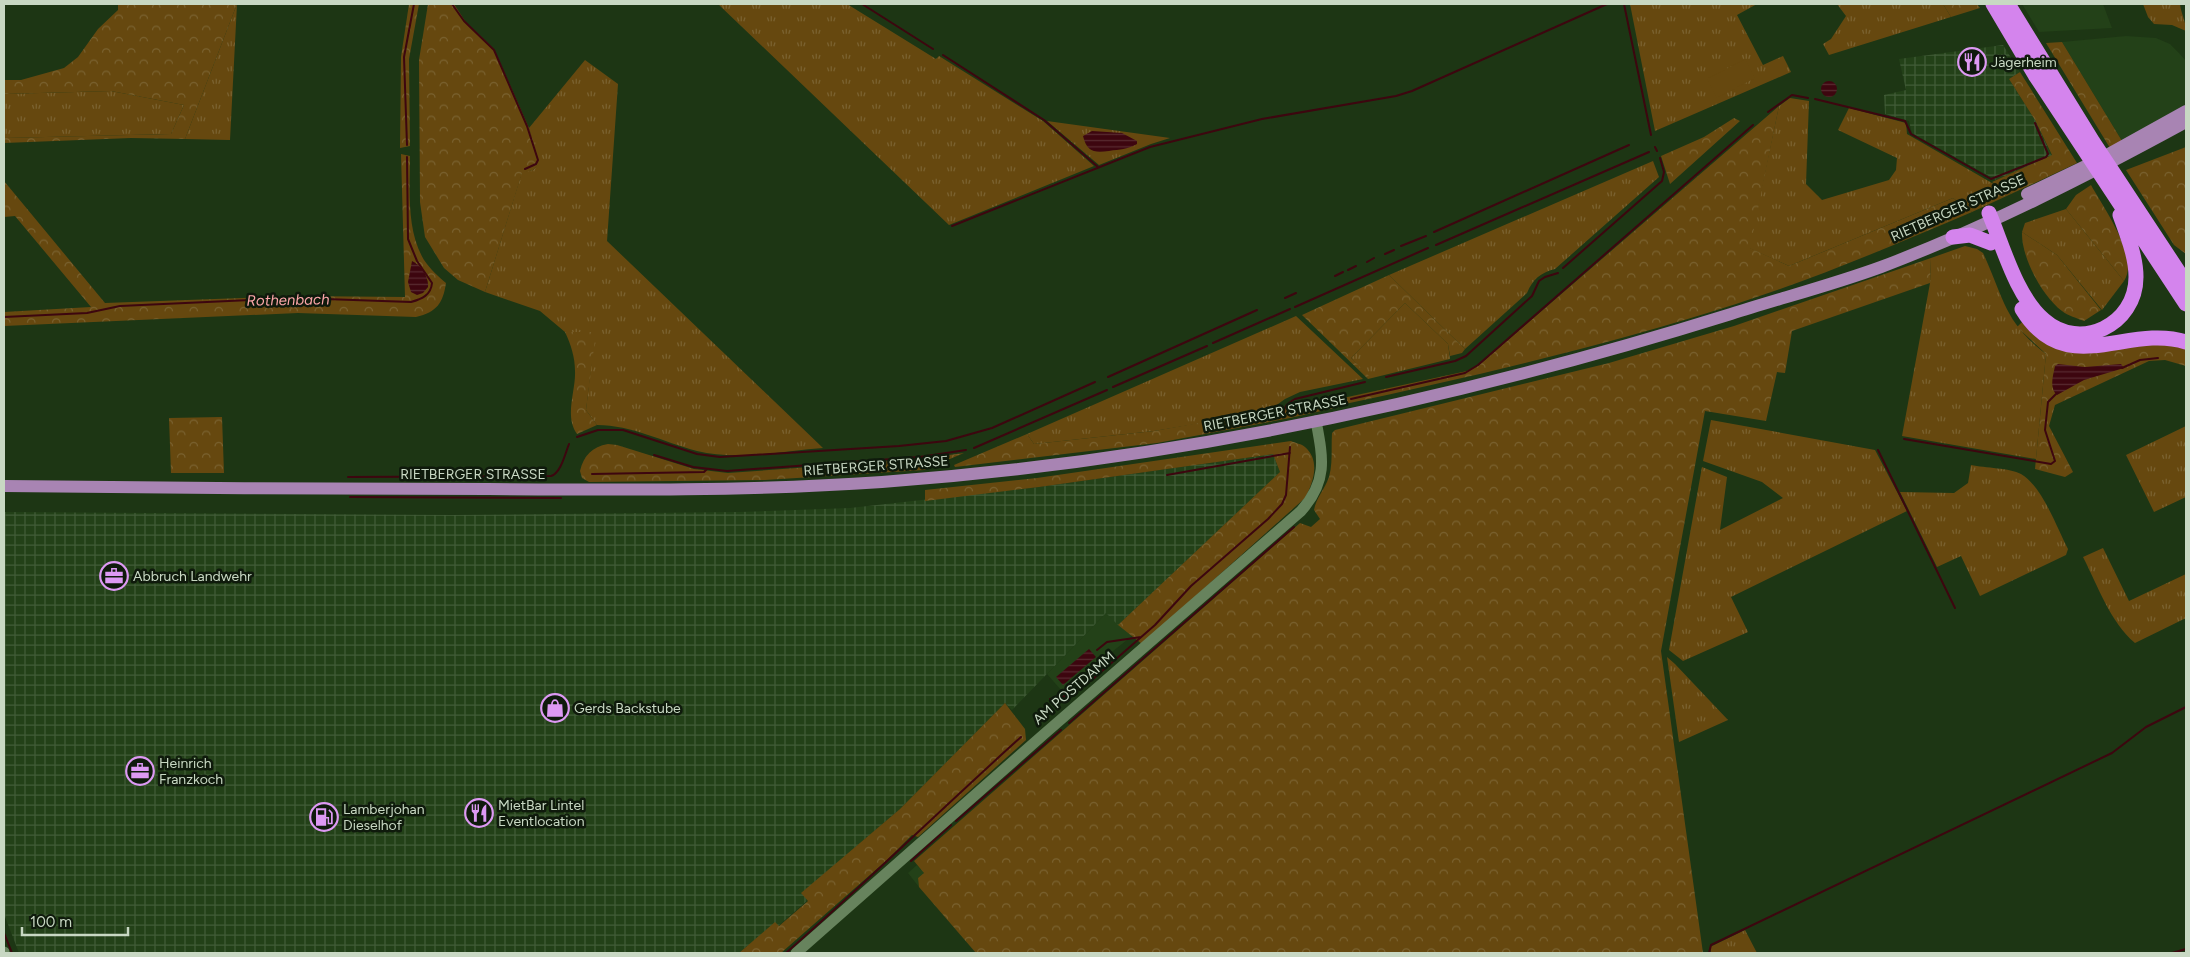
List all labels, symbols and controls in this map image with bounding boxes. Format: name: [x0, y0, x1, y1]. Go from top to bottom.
restaurant icon: Jägerheim: [1957, 47, 1987, 77]
place label: Jägerheim: [1991, 54, 2057, 71]
street label: RIETBERGER STRASSE: [1888, 171, 2028, 245]
water label: Rothenbach: [246, 290, 330, 310]
street label: RIETBERGER STRASSE: [1202, 391, 1348, 435]
street label: RIETBERGER STRASSE: [803, 452, 949, 480]
street label: RIETBERGER STRASSE: [400, 466, 546, 483]
office icon: Abbruch Landwehr: [99, 561, 129, 591]
place label: Abbruch Landwehr: [133, 568, 252, 585]
street label: AM POSTDAMM: [1030, 648, 1118, 728]
shop icon: Gerds Backstube: [540, 693, 570, 723]
place label: Gerds Backstube: [574, 700, 681, 717]
place label: Heinrich Franzkoch: [159, 755, 223, 788]
office icon: Heinrich Franzkoch: [125, 756, 155, 786]
place label: MietBar Lintel Eventlocation: [498, 797, 585, 830]
restaurant icon: MietBar Lintel Eventlocation: [464, 798, 494, 828]
place label: Lamberjohan Dieselhof: [343, 801, 425, 834]
fuel station icon: Lamberjohan Dieselhof: [309, 802, 339, 832]
scale bar: [22, 904, 129, 936]
text: 100 m: [30, 913, 72, 931]

